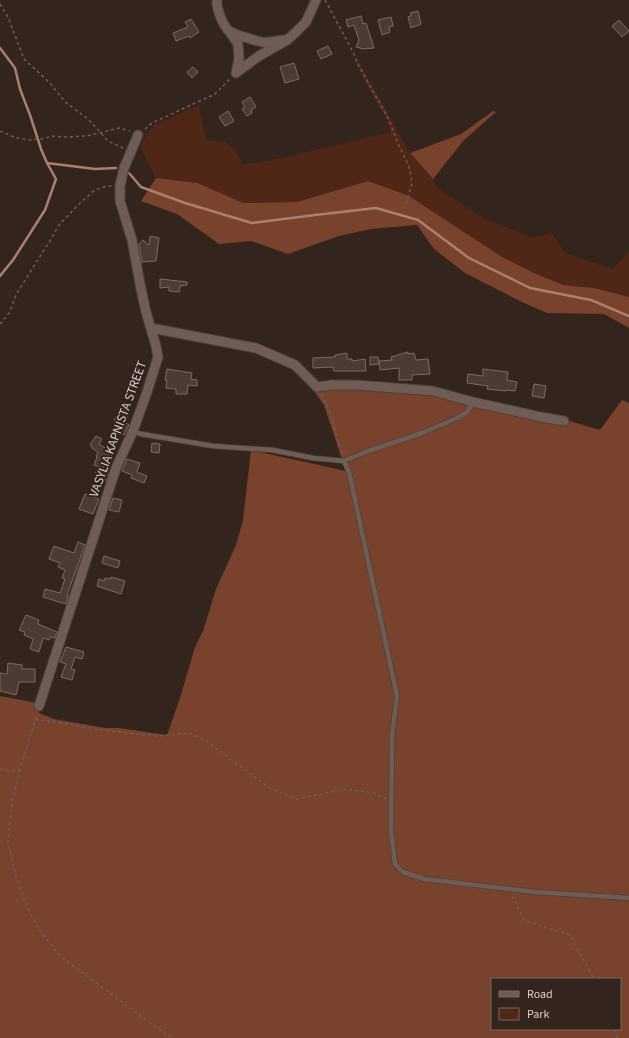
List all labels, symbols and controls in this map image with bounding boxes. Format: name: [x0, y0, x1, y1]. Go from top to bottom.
street label: VASYLIA KAPNISTA STREET: [85, 358, 151, 500]
legend: [491, 978, 621, 1030]
text: Road: [527, 986, 553, 1003]
text: Park: [527, 1006, 549, 1023]

